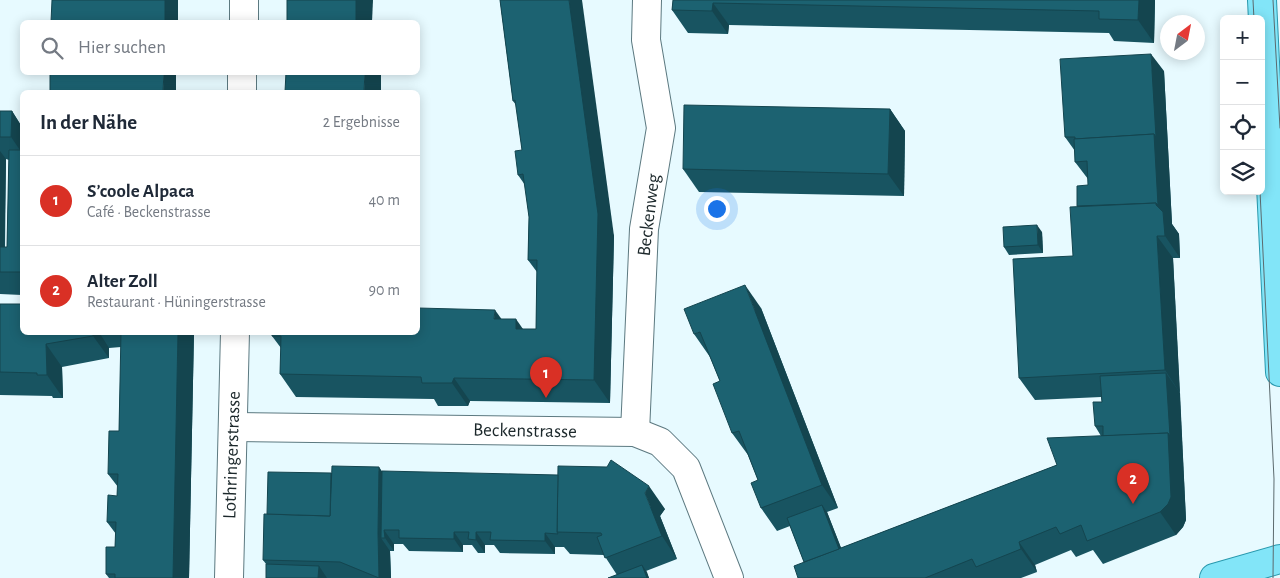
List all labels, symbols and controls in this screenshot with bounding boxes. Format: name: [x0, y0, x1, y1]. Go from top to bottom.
north arrow: [1160, 15, 1205, 60]
map controls: [1220, 15, 1265, 195]
button: +: [1220, 15, 1265, 60]
search box: [20, 20, 420, 75]
icon: search: [38, 34, 66, 62]
text: Hier suchen: [78, 38, 166, 57]
button: −: [1220, 60, 1265, 105]
button: locate: [1220, 105, 1265, 150]
text: In der Nähe: [40, 112, 137, 133]
text: 2 Ergebnisse: [323, 114, 400, 130]
button: layers: [1220, 150, 1265, 195]
street label: Beckenweg: [635, 172, 664, 257]
text: S’coole Alpaca: [87, 182, 194, 201]
text: 1: [53, 192, 59, 208]
text: 40 m: [368, 192, 400, 208]
your location: [704, 196, 730, 222]
text: Café · Beckenstrasse: [87, 204, 211, 220]
text: Alter Zoll: [87, 272, 158, 291]
text: 2: [52, 282, 60, 298]
text: 90 m: [369, 282, 400, 298]
text: Restaurant · Hüningerstrasse: [87, 294, 266, 310]
pin: 1: [530, 357, 562, 398]
street label: Lothringerstrasse: [220, 391, 244, 519]
street label: Beckenstrasse: [473, 421, 577, 441]
pin: 2: [1117, 463, 1149, 504]

